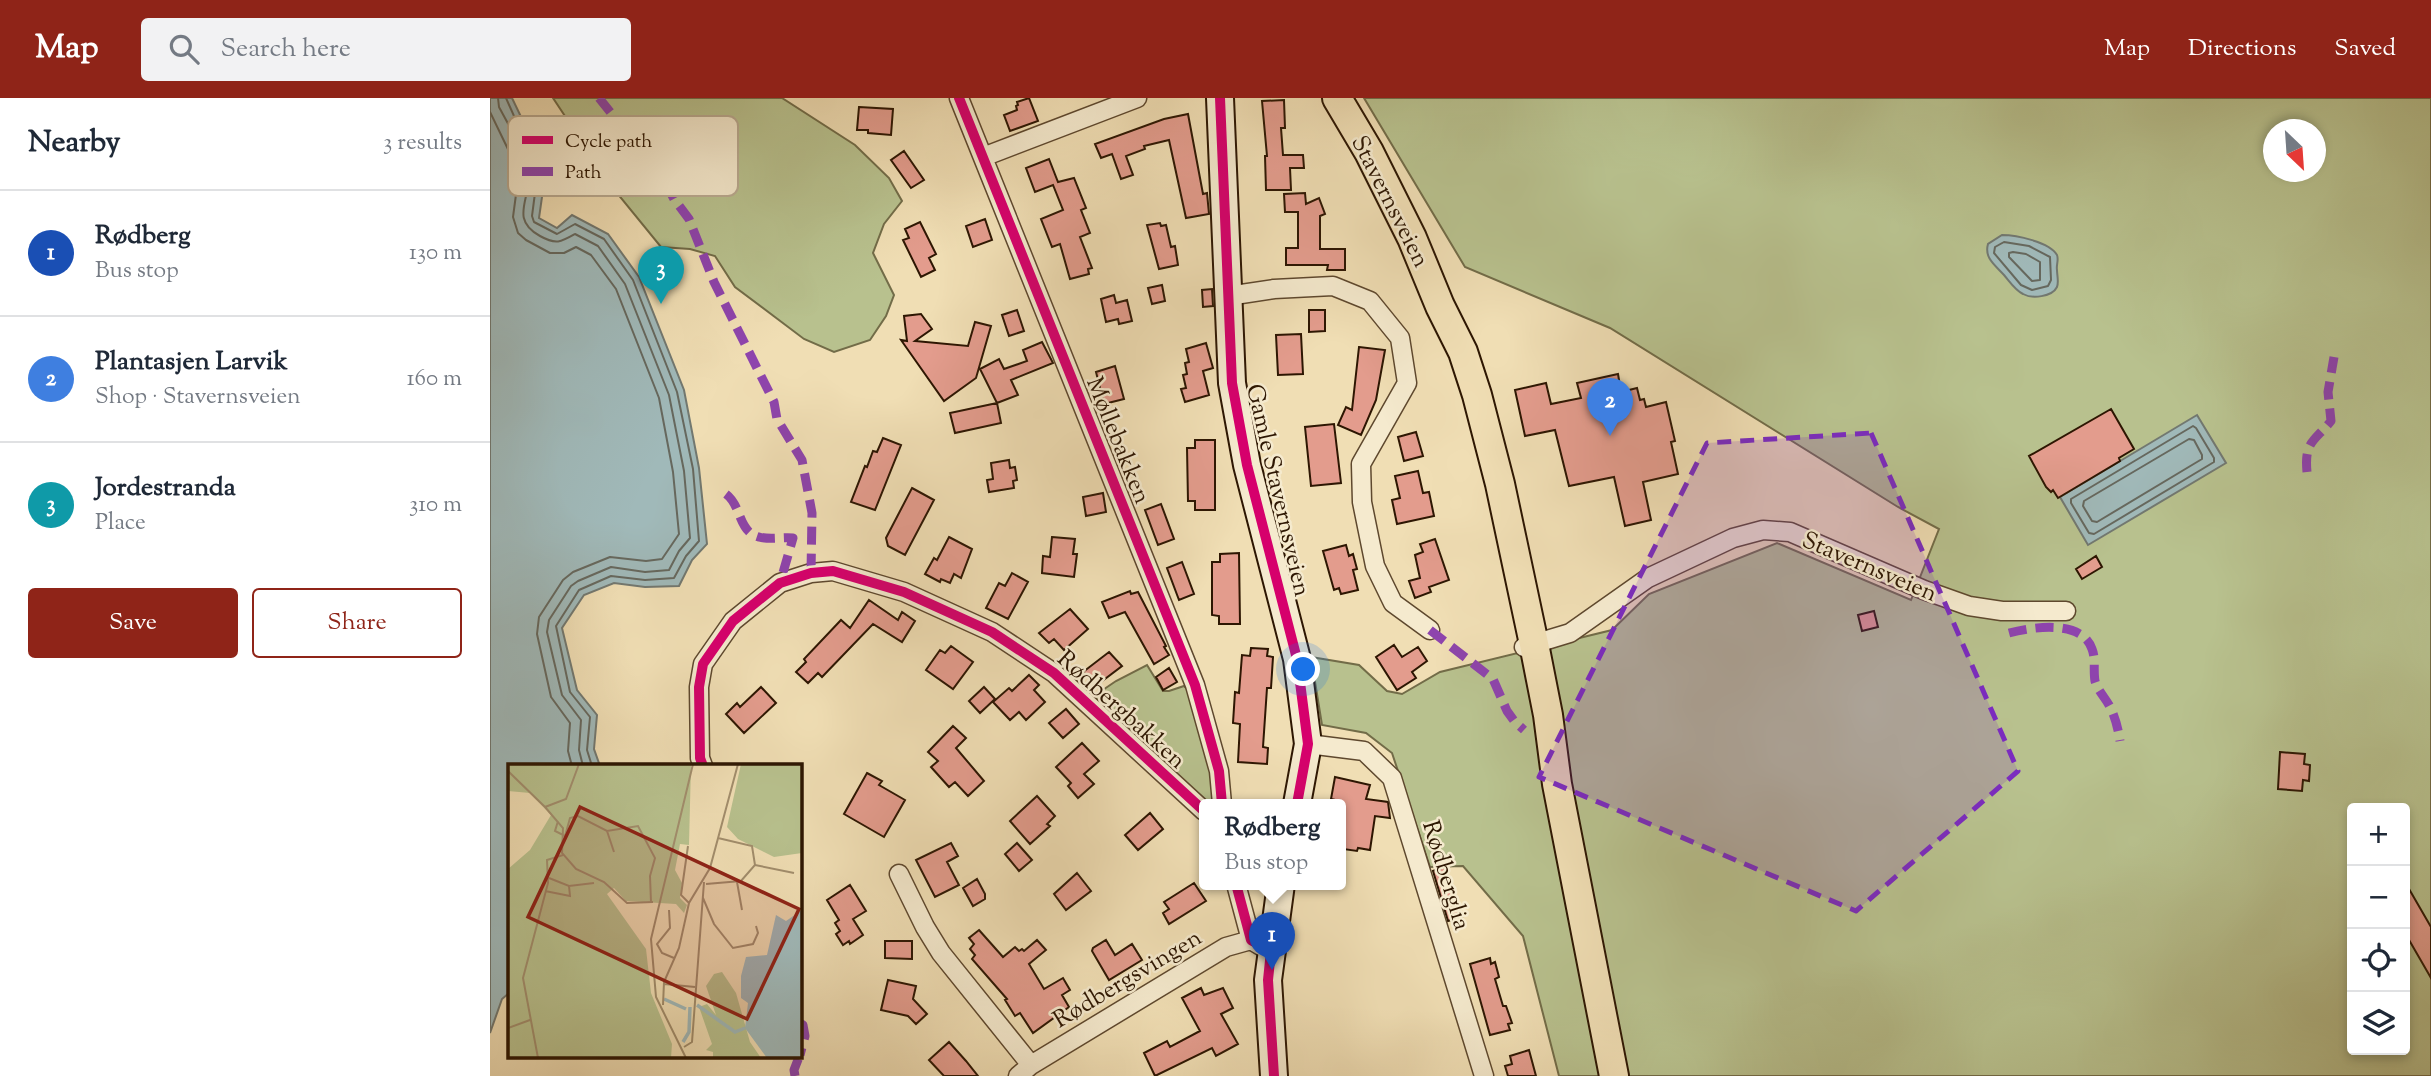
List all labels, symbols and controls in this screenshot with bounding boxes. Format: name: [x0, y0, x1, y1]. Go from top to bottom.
search box: [141, 18, 631, 81]
text: Map: [35, 25, 99, 73]
icon: search: [165, 30, 203, 68]
text: Search here: [221, 31, 351, 68]
text: Map: [2104, 32, 2150, 66]
text: Directions: [2188, 32, 2296, 66]
text: Saved: [2334, 32, 2396, 66]
legend: [508, 116, 738, 196]
north arrow: [2263, 119, 2326, 182]
text: Nearby: [28, 122, 120, 165]
text: 3 results: [383, 127, 462, 160]
text: Cycle path: [565, 129, 652, 156]
street label: Stavernsveien: [1341, 130, 1437, 274]
text: Path: [565, 160, 602, 187]
text: Rødberg: [95, 218, 191, 255]
text: 1: [47, 237, 55, 270]
text: 130 m: [409, 237, 462, 270]
pin: 3: [638, 246, 684, 304]
text: Bus stop: [95, 255, 179, 288]
text: Plantasjen Larvik: [95, 344, 288, 381]
text: 2: [46, 363, 56, 396]
text: 160 m: [407, 363, 462, 396]
street label: Møllebakken: [1076, 372, 1158, 509]
pin: 2: [1587, 378, 1633, 436]
text: Shop · Stavernsveien: [95, 381, 301, 414]
street label: Gamle Stavernsveien: [1236, 381, 1318, 600]
text: Jordestranda: [95, 470, 236, 507]
text: 3: [46, 489, 56, 522]
text: 310 m: [409, 489, 462, 522]
text: Place: [95, 507, 146, 540]
street label: Stavernsveien: [1796, 524, 1942, 612]
button: Save: [28, 588, 238, 658]
button: Share: [252, 588, 462, 658]
street label: Rødbergbakken: [1049, 643, 1193, 778]
your location: [1286, 652, 1320, 686]
inset map: [508, 764, 802, 1058]
popup: [1199, 799, 1346, 890]
map controls: [2347, 803, 2410, 1055]
button: +: [2347, 803, 2410, 866]
text: Rødberg: [1225, 810, 1320, 847]
street label: Rødberglia: [1412, 817, 1478, 935]
text: Bus stop: [1225, 847, 1308, 880]
button: −: [2347, 866, 2410, 929]
pin: 1: [1249, 912, 1295, 970]
street label: Rødbergsvingen: [1047, 922, 1209, 1038]
button: locate: [2347, 929, 2410, 992]
button: layers: [2347, 992, 2410, 1055]

